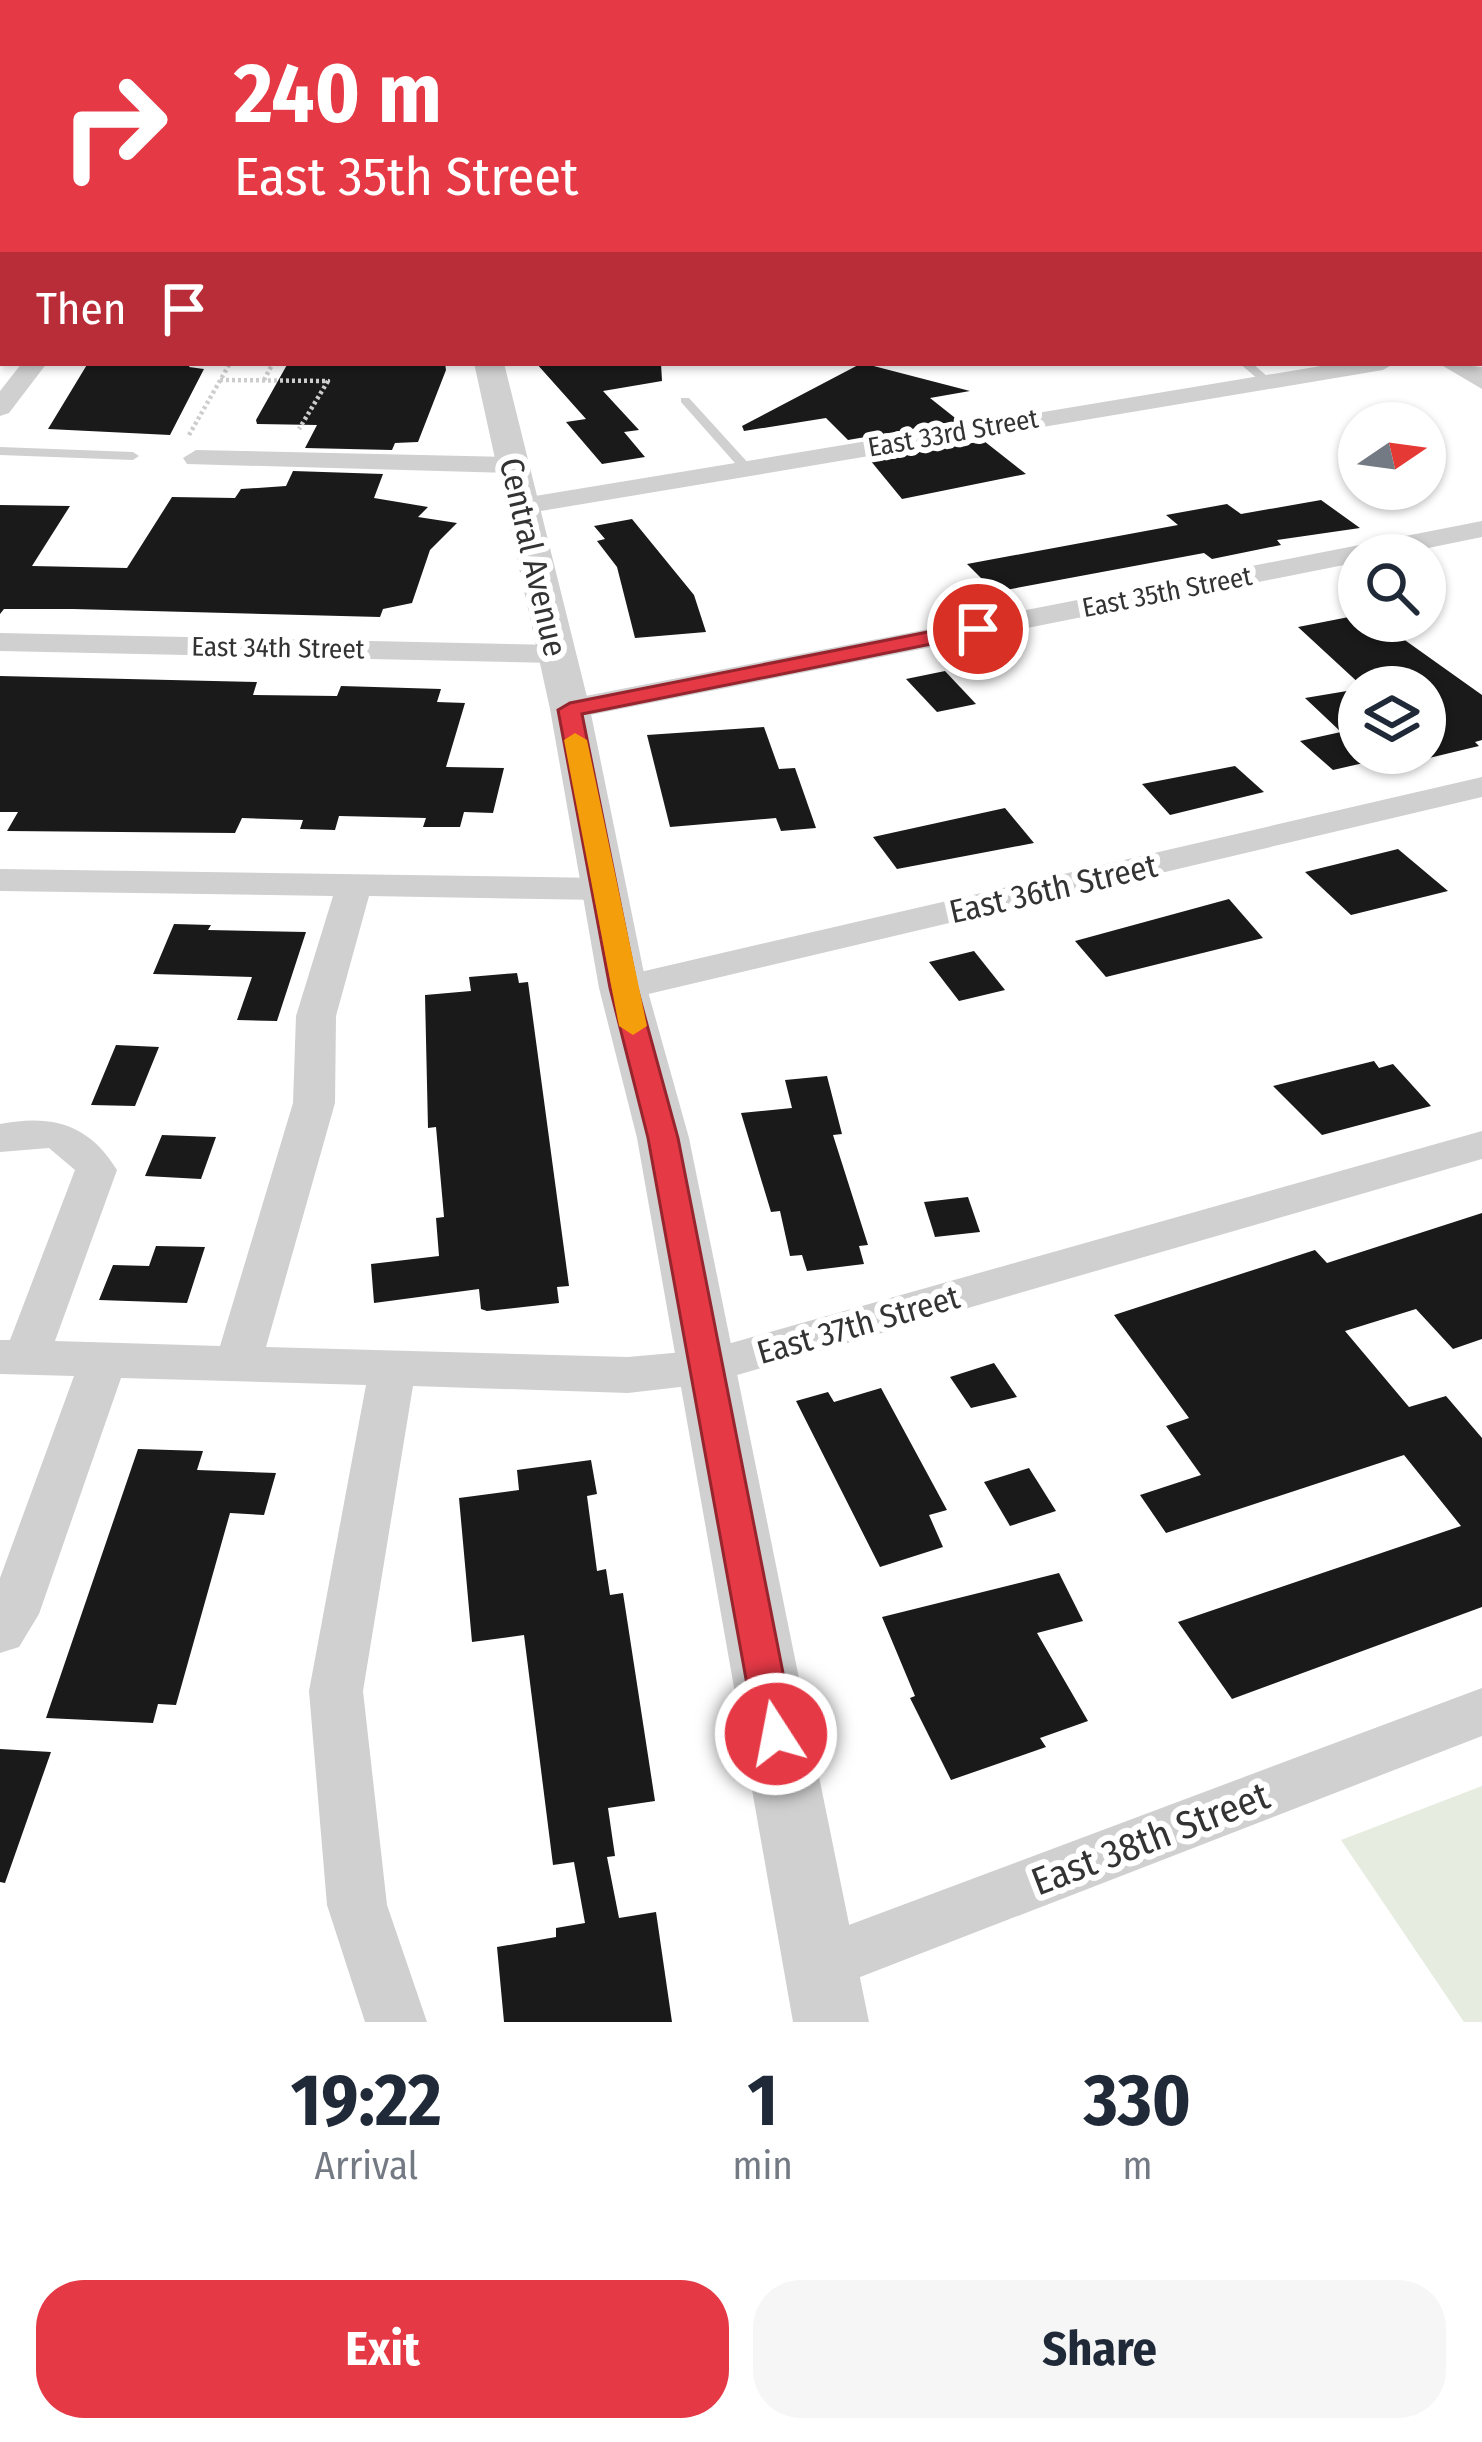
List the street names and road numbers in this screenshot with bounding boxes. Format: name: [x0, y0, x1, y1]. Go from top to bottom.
street label: East 33rd Street: [865, 402, 1041, 464]
street label: Central Avenue: [491, 454, 575, 660]
street label: East 35th Street: [1079, 560, 1255, 624]
street label: East 34th Street: [191, 630, 365, 666]
street label: East 36th Street: [945, 846, 1161, 932]
street label: East 37th Street: [752, 1277, 964, 1373]
street label: East 38th Street: [1025, 1772, 1276, 1905]

